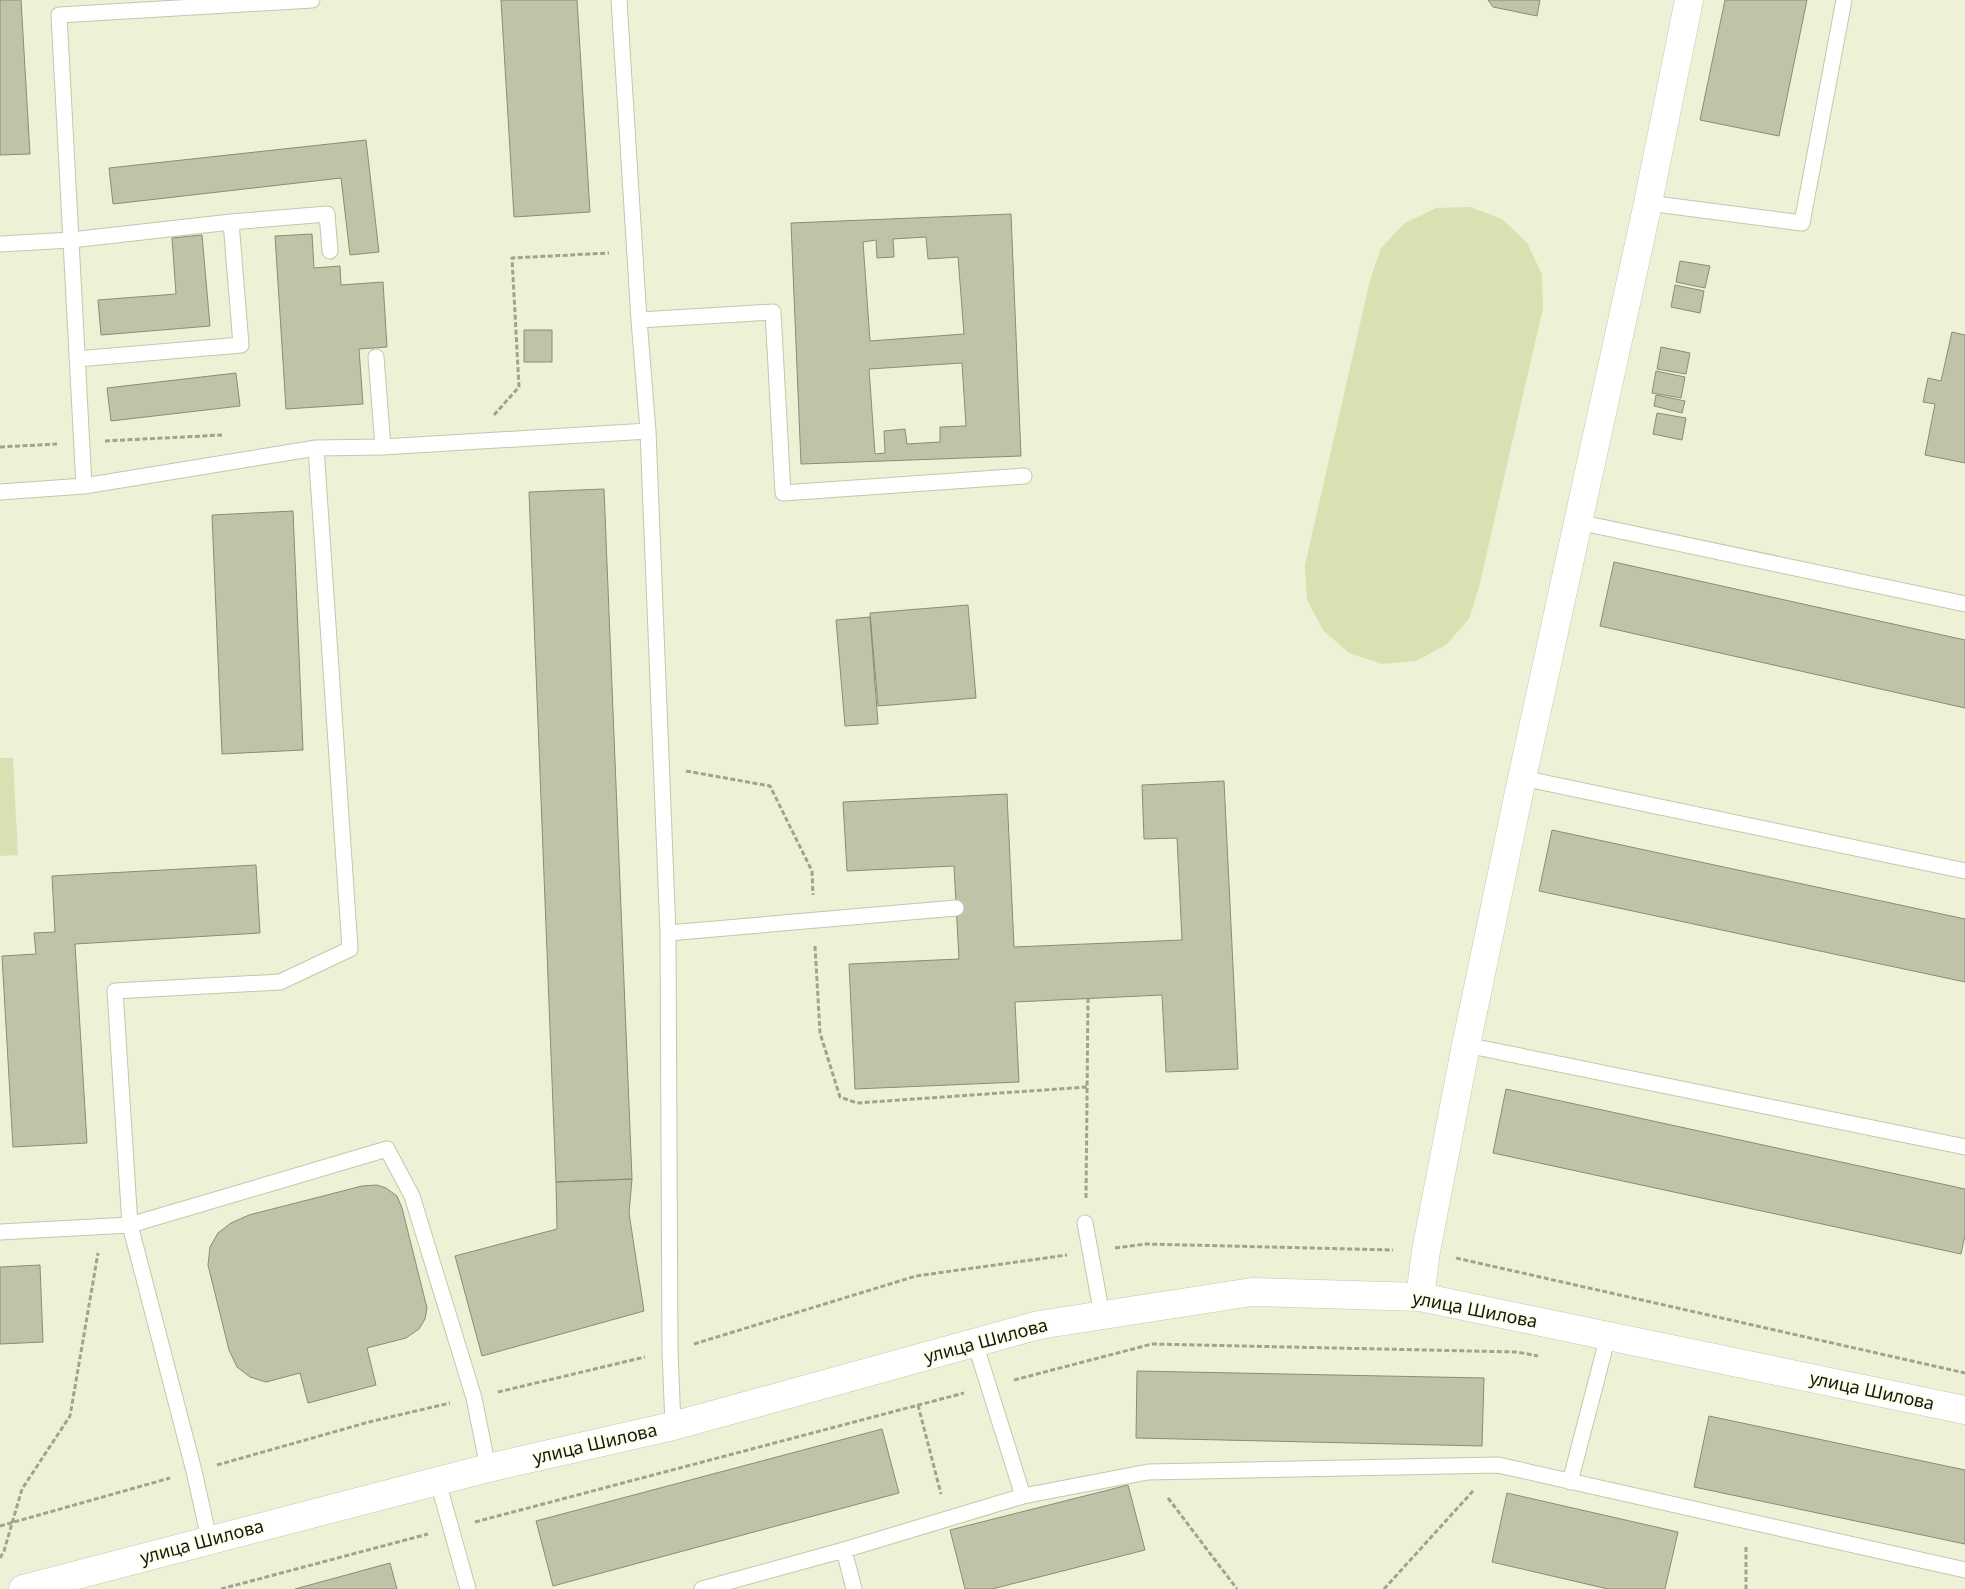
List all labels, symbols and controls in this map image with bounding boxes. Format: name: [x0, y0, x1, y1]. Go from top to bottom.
street label: улица Шилова: [1411, 1285, 1540, 1333]
street label: улица Шилова: [921, 1312, 1050, 1368]
street label: улица Шилова: [1808, 1365, 1937, 1415]
street label: улица Шилова: [530, 1417, 659, 1469]
street label: улица Шилова: [137, 1513, 266, 1569]

